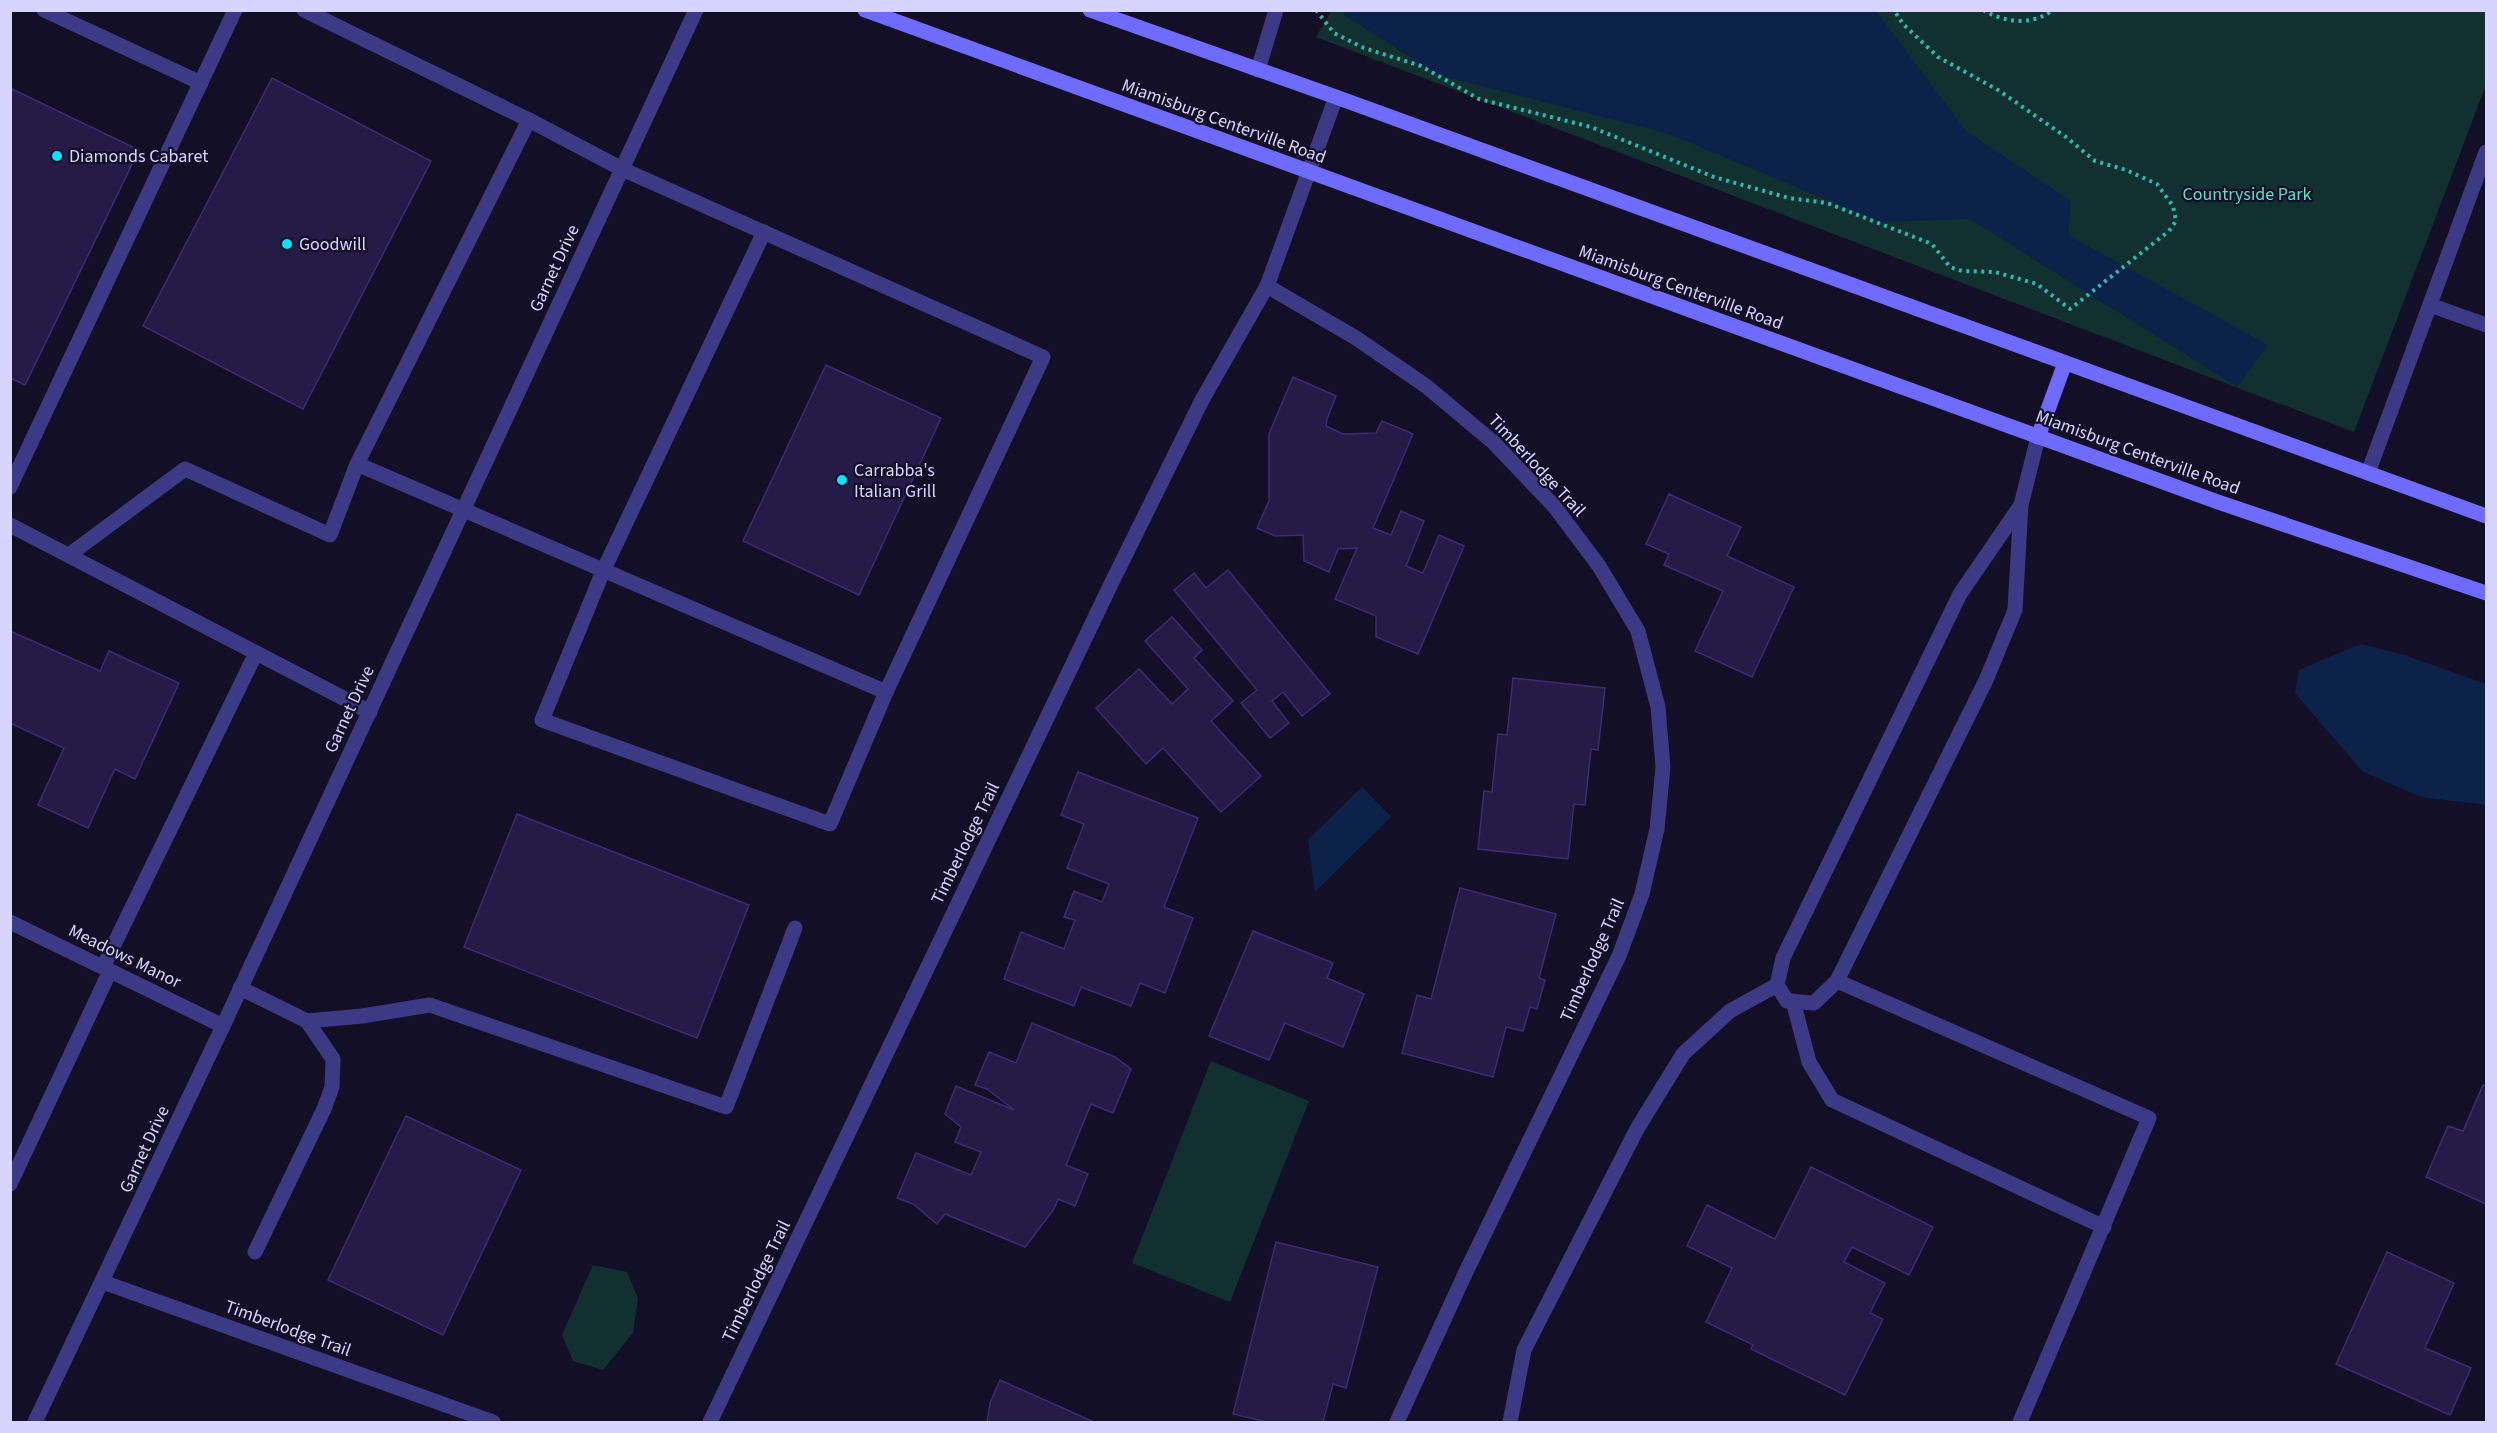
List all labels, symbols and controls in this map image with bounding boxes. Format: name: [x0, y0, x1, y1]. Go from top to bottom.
street label: Miamisburg Centerville Road: [1118, 73, 1329, 170]
place label: Diamonds Cabaret: [69, 144, 208, 169]
marker: Diamonds Cabaret: [50, 149, 64, 163]
park label: Countryside Park: [2183, 182, 2312, 207]
street label: Garnet Drive: [523, 220, 586, 316]
place label: Goodwill: [299, 232, 366, 257]
marker: Goodwill: [280, 237, 294, 251]
street label: Miamisburg Centerville Road: [1575, 239, 1786, 336]
street label: Miamisburg Centerville Road: [2032, 404, 2243, 501]
street label: Timberlodge Trail: [1482, 408, 1591, 522]
place label: Carrabba's Italian Grill: [854, 458, 936, 504]
marker: Carrabba's Italian Grill: [835, 473, 849, 487]
street label: Garnet Drive: [318, 661, 381, 757]
street label: Timberlodge Trail: [925, 778, 1006, 908]
street label: Timberlodge Trail: [1554, 895, 1631, 1026]
street label: Meadows Manor: [64, 918, 186, 995]
street label: Garnet Drive: [113, 1101, 176, 1197]
street label: Timberlodge Trail: [716, 1216, 797, 1346]
street label: Timberlodge Trail: [221, 1294, 354, 1363]

